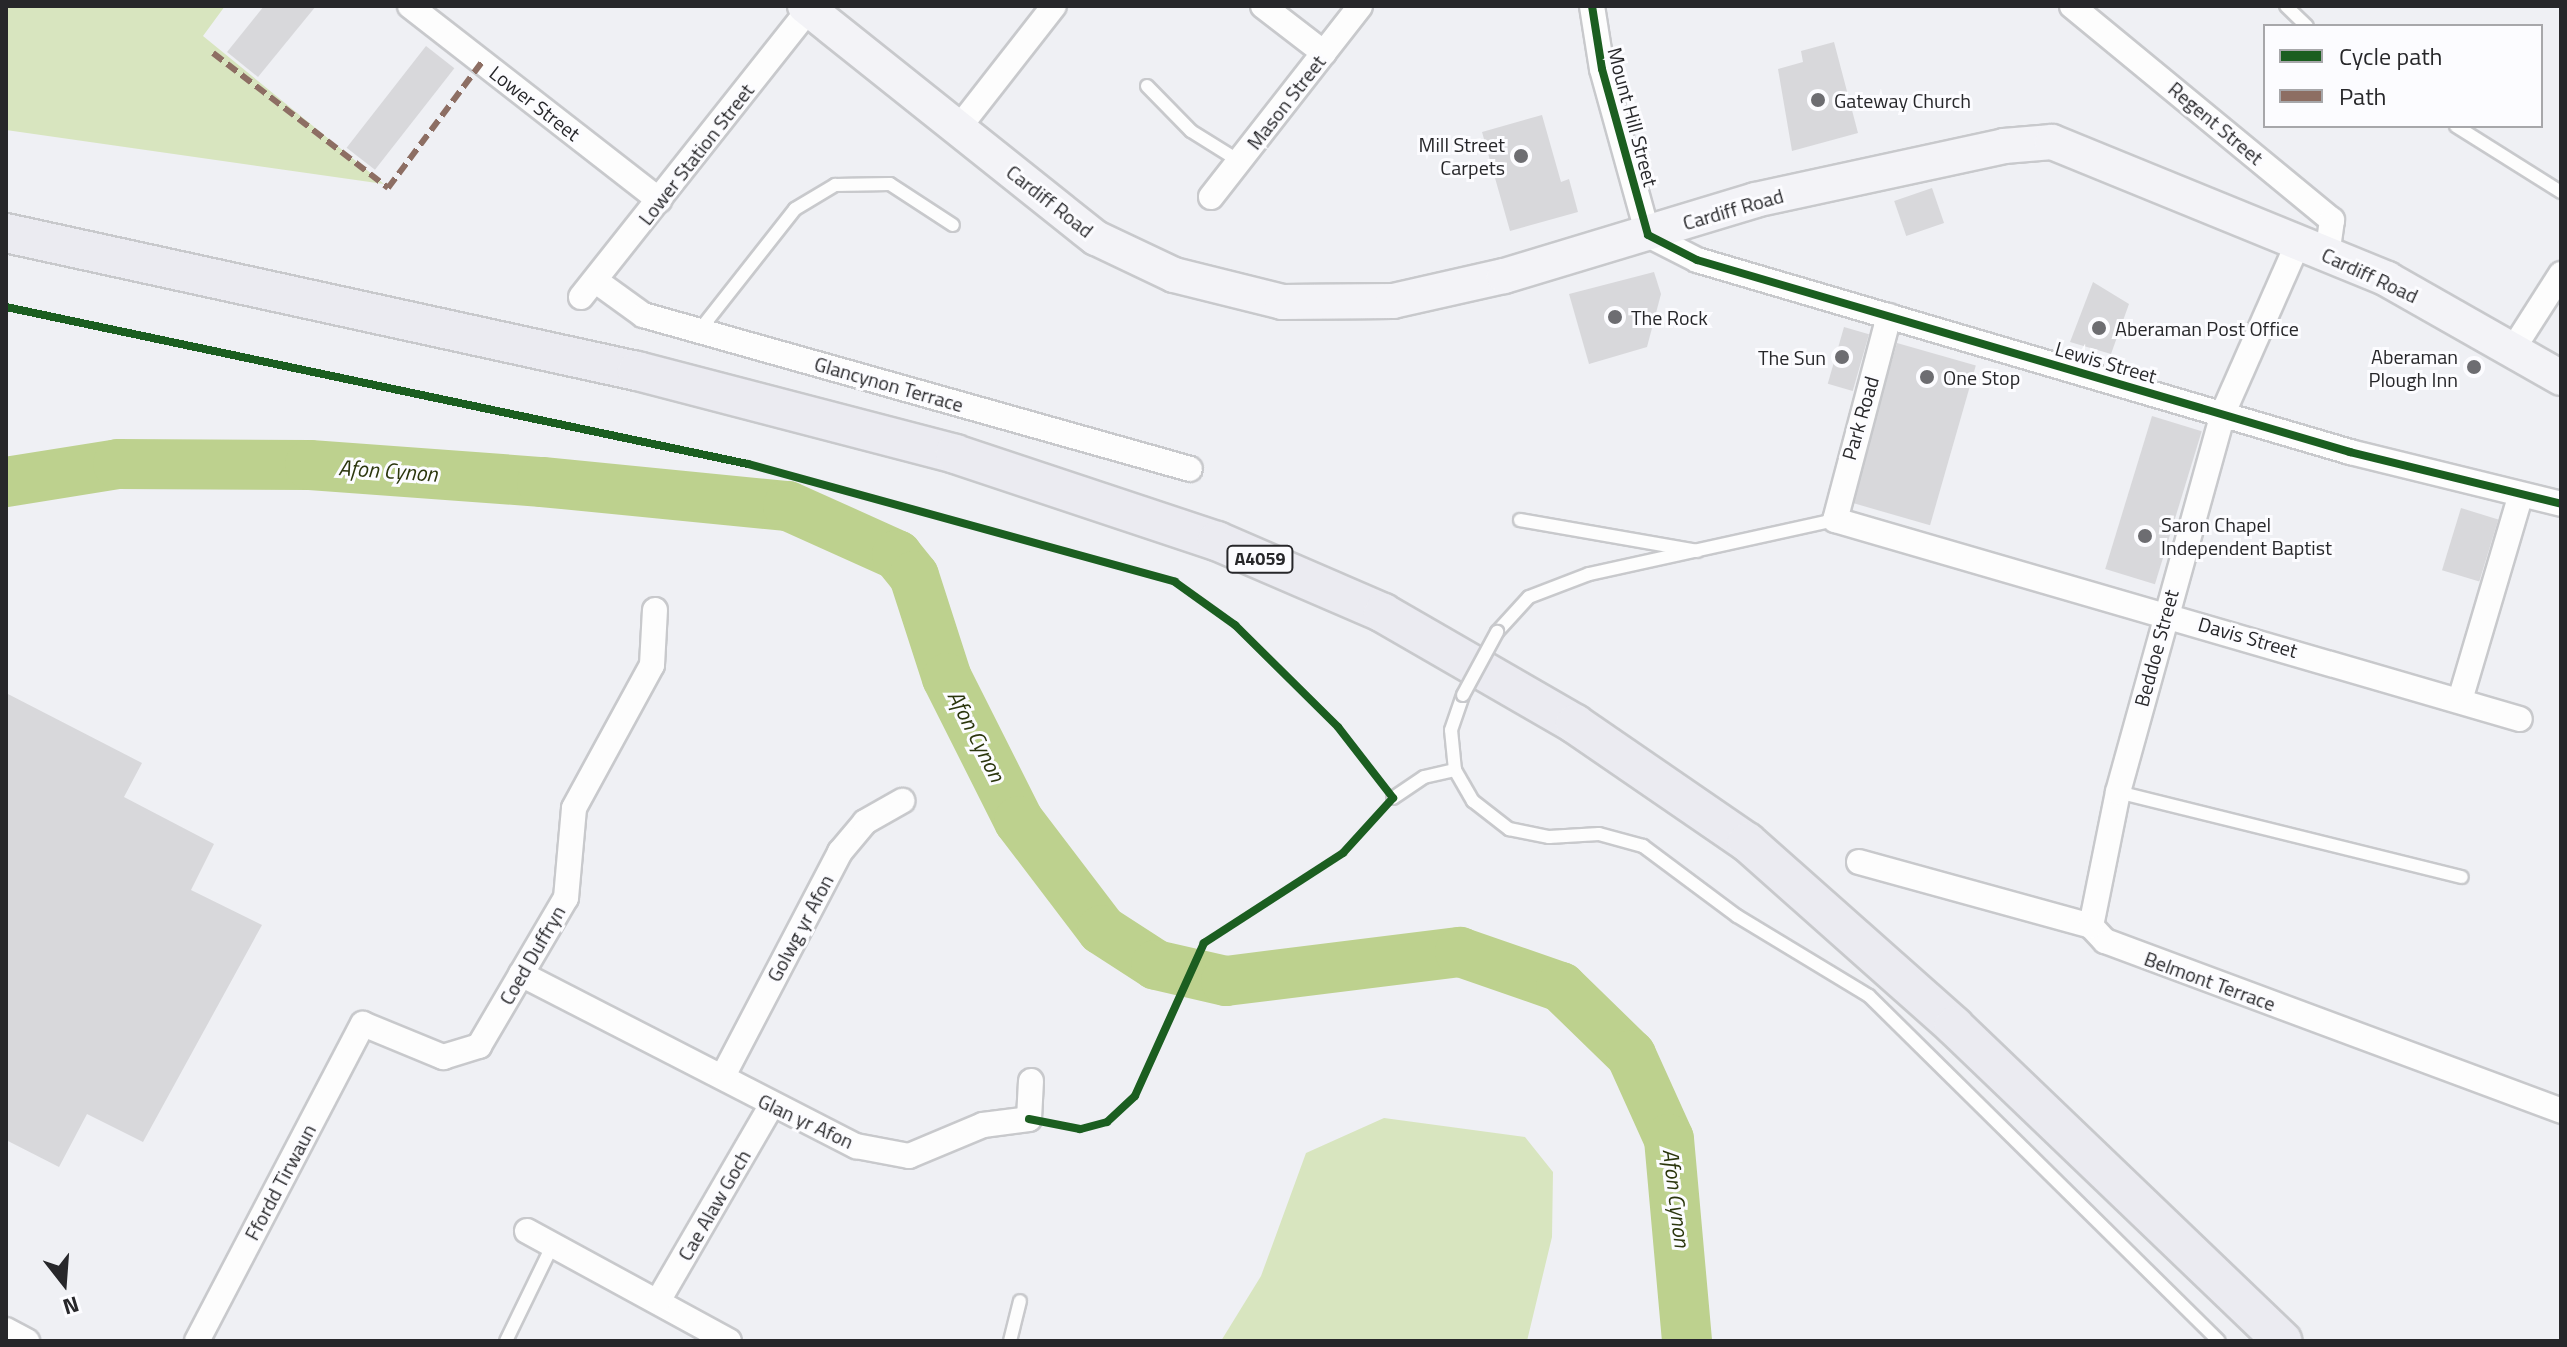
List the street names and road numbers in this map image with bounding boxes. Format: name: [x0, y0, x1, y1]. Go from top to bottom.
street label: Mount Hill Street: [1603, 45, 1663, 189]
street label: Mason Street: [1242, 50, 1330, 154]
street label: Lower Street: [485, 60, 585, 146]
street label: Regent Street: [2164, 76, 2268, 170]
street label: Lower Station Street: [633, 79, 759, 229]
street label: Cardiff Road: [1002, 160, 1098, 242]
street label: Cardiff Road: [1680, 183, 1786, 235]
street label: Cardiff Road: [2318, 242, 2422, 308]
street label: Lewis Street: [2053, 336, 2159, 388]
street label: Glancynon Terrace: [812, 351, 966, 417]
street label: Park Road: [1837, 373, 1883, 463]
road number: A4059: [1226, 545, 1294, 573]
street label: Beddoe Street: [2129, 587, 2183, 709]
street label: Davis Street: [2196, 611, 2300, 663]
street label: Golwg yr Afon: [762, 870, 838, 986]
street label: Coed Duffryn: [494, 901, 570, 1009]
street label: Belmont Terrace: [2141, 946, 2279, 1016]
street label: Glan yr Afon: [754, 1088, 858, 1154]
street label: Ffordd Tirwaun: [239, 1120, 321, 1244]
street label: Cae Alaw Goch: [673, 1145, 755, 1265]

